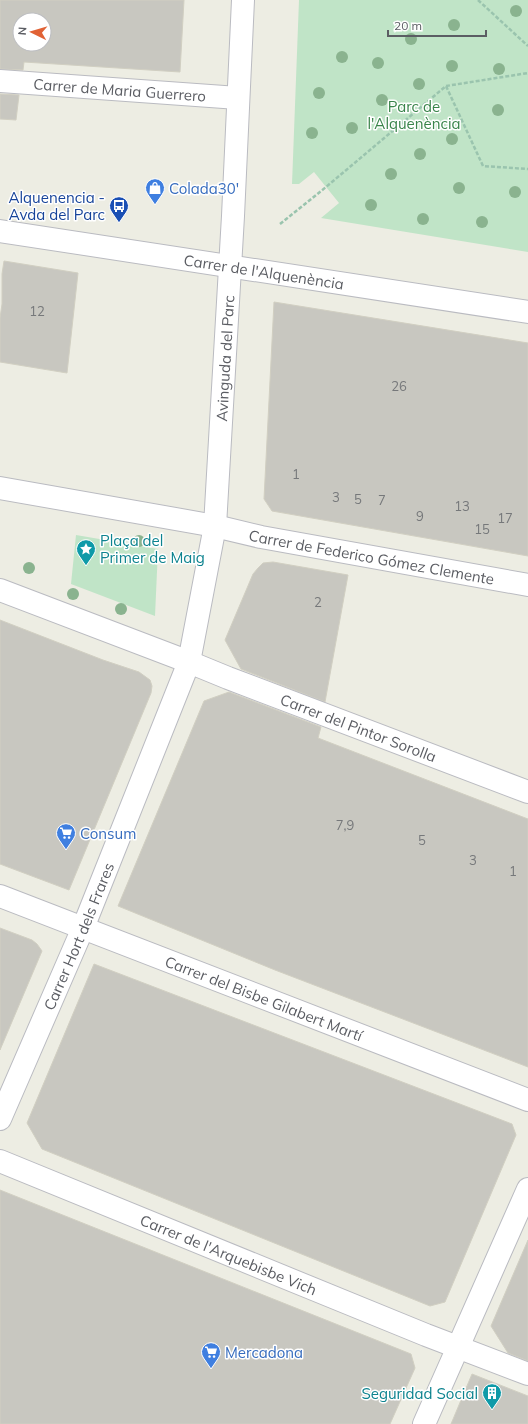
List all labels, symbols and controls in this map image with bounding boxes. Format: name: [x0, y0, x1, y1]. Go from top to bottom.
north arrow: [12, 12, 52, 52]
scale bar: [388, 12, 486, 38]
text: 20 m: [394, 18, 422, 33]
text: N: [15, 26, 29, 36]
street label: Carrer de Maria Guerrero: [33, 74, 207, 105]
park label: Parc de l'Alquenència: [367, 97, 461, 133]
shop icon: Colada30': [144, 177, 166, 205]
place label: Colada30': [169, 179, 239, 198]
place label: Alquenencia - Avda del Parc: [9, 188, 105, 224]
bus stop icon: Alquenencia - Avda del Parc: [108, 195, 130, 223]
street label: Carrer de l'Alquenència: [183, 250, 345, 293]
street label: Avinguda del Parc: [212, 295, 238, 422]
house number: 12: [29, 303, 45, 319]
house number: 26: [391, 378, 407, 394]
house number: 1: [292, 466, 300, 482]
house number: 3: [332, 489, 340, 505]
house number: 5: [354, 491, 362, 507]
house number: 7: [378, 492, 386, 508]
house number: 13: [454, 498, 470, 514]
house number: 9: [416, 508, 424, 524]
house number: 17: [497, 510, 513, 526]
house number: 15: [474, 521, 490, 537]
street label: Carrer de Federico Gómez Clemente: [247, 525, 496, 588]
place label: Plaça del Primer de Maig: [100, 531, 205, 567]
place icon: Plaça del Primer de Maig: [75, 538, 97, 566]
house number: 2: [314, 594, 322, 610]
street label: Carrer del Pintor Sorolla: [278, 689, 439, 766]
house number: 7,9: [336, 817, 354, 833]
supermarket icon: Consum: [55, 822, 77, 850]
place label: Consum: [80, 824, 136, 843]
house number: 5: [418, 832, 426, 848]
house number: 3: [469, 852, 477, 868]
street label: Carrer Hort dels Frares: [39, 860, 118, 1013]
house number: 1: [509, 863, 517, 879]
street label: Carrer del Bisbe Gilabert Martí: [162, 951, 367, 1045]
street label: Carrer de l'Arquebisbe Vich: [138, 1210, 320, 1299]
supermarket icon: Mercadona: [200, 1341, 222, 1369]
place label: Mercadona: [225, 1343, 303, 1362]
building icon: Seguridad Social: [481, 1382, 503, 1410]
place label: Seguridad Social: [361, 1384, 478, 1403]

